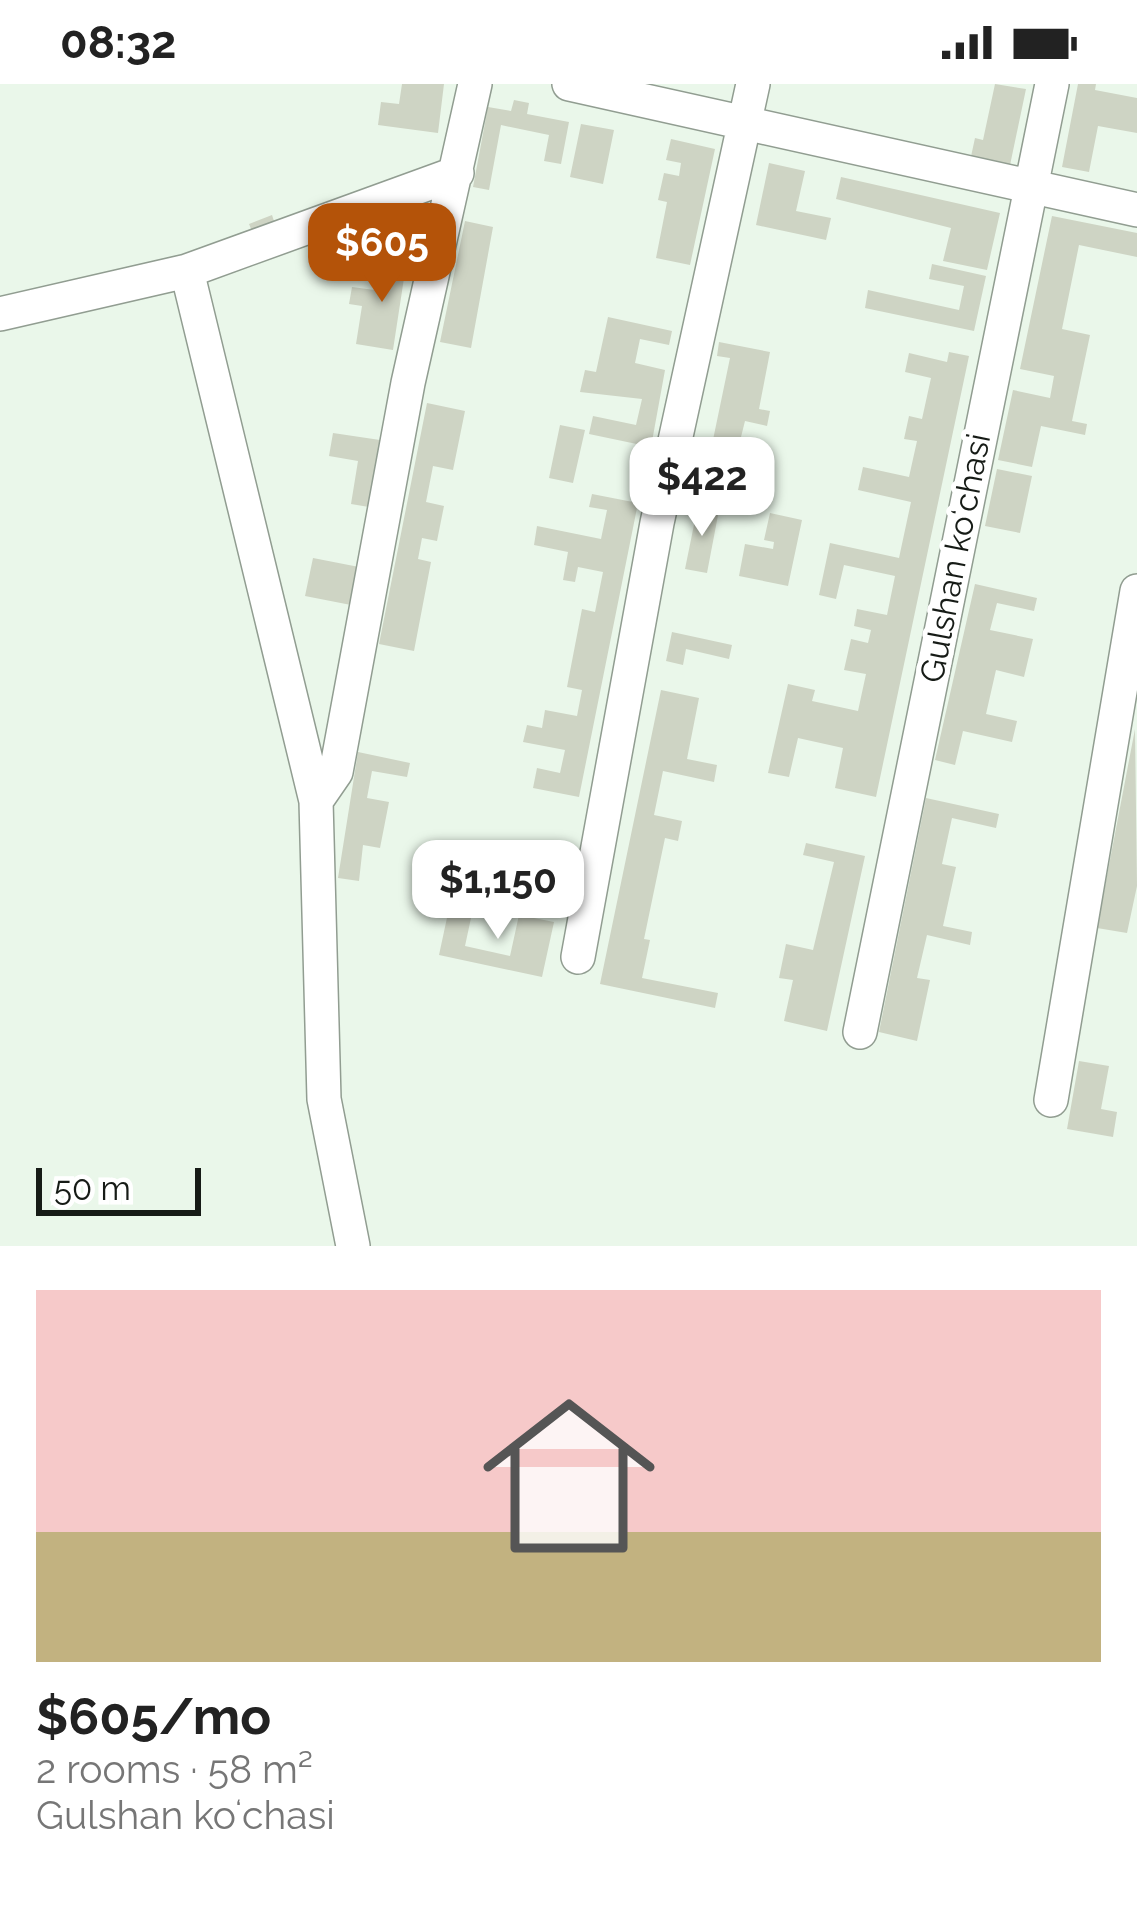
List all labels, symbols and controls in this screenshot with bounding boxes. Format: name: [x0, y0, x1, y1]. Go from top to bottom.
text: 08:32: [60, 16, 176, 69]
pin: $605: [311, 203, 453, 305]
text: $605: [335, 219, 429, 265]
street label: Gulshan koʻchasi: [912, 430, 998, 686]
pin: $422: [631, 437, 773, 539]
text: $422: [657, 453, 748, 499]
pin: $1,150: [400, 840, 596, 942]
text: $1,150: [439, 856, 557, 902]
scale bar: [36, 1162, 201, 1215]
text: 50 m: [54, 1169, 131, 1208]
icon: home: [461, 1368, 677, 1584]
text: $605/mo: [36, 1686, 271, 1746]
text: 2 rooms · 58 m²: [36, 1746, 313, 1792]
text: Gulshan koʻchasi: [36, 1792, 335, 1838]

